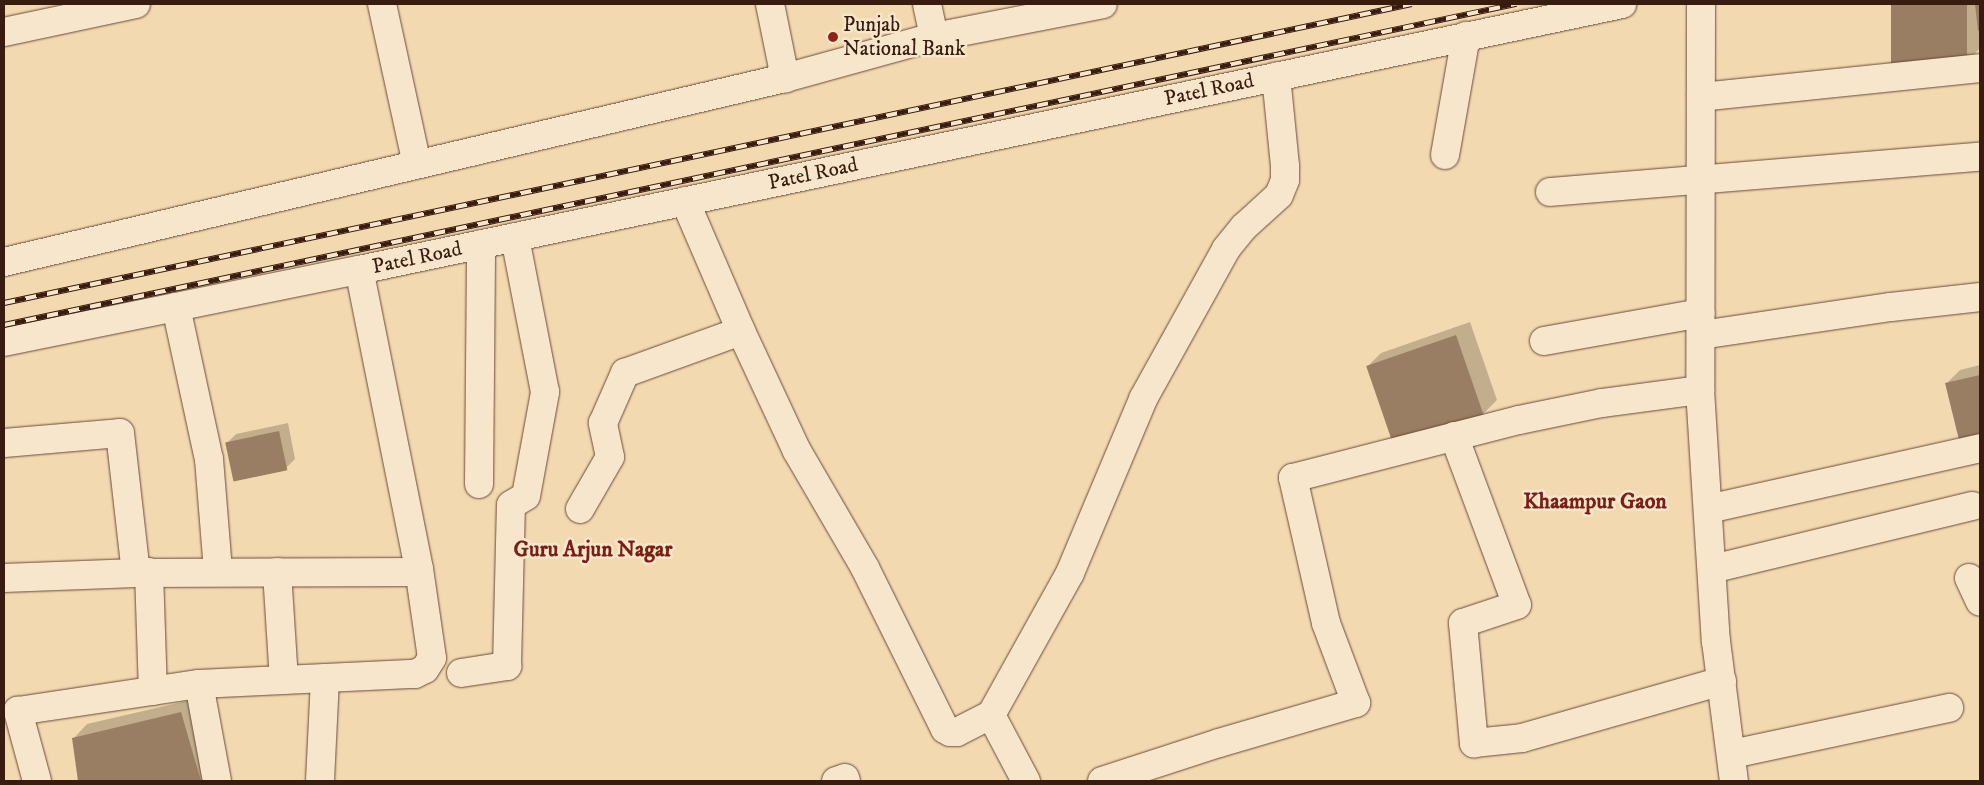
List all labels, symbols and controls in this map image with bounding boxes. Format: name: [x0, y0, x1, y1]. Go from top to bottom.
place label: Punjab National Bank: [843, 12, 965, 62]
marker: Punjab National Bank: [827, 31, 839, 43]
street label: Patel Road: [1162, 68, 1256, 112]
street label: Patel Road: [766, 152, 860, 196]
street label: Patel Road: [370, 236, 464, 280]
district label: Khaampur Gaon: [1523, 489, 1667, 515]
district label: Guru Arjun Nagar: [514, 537, 672, 563]

